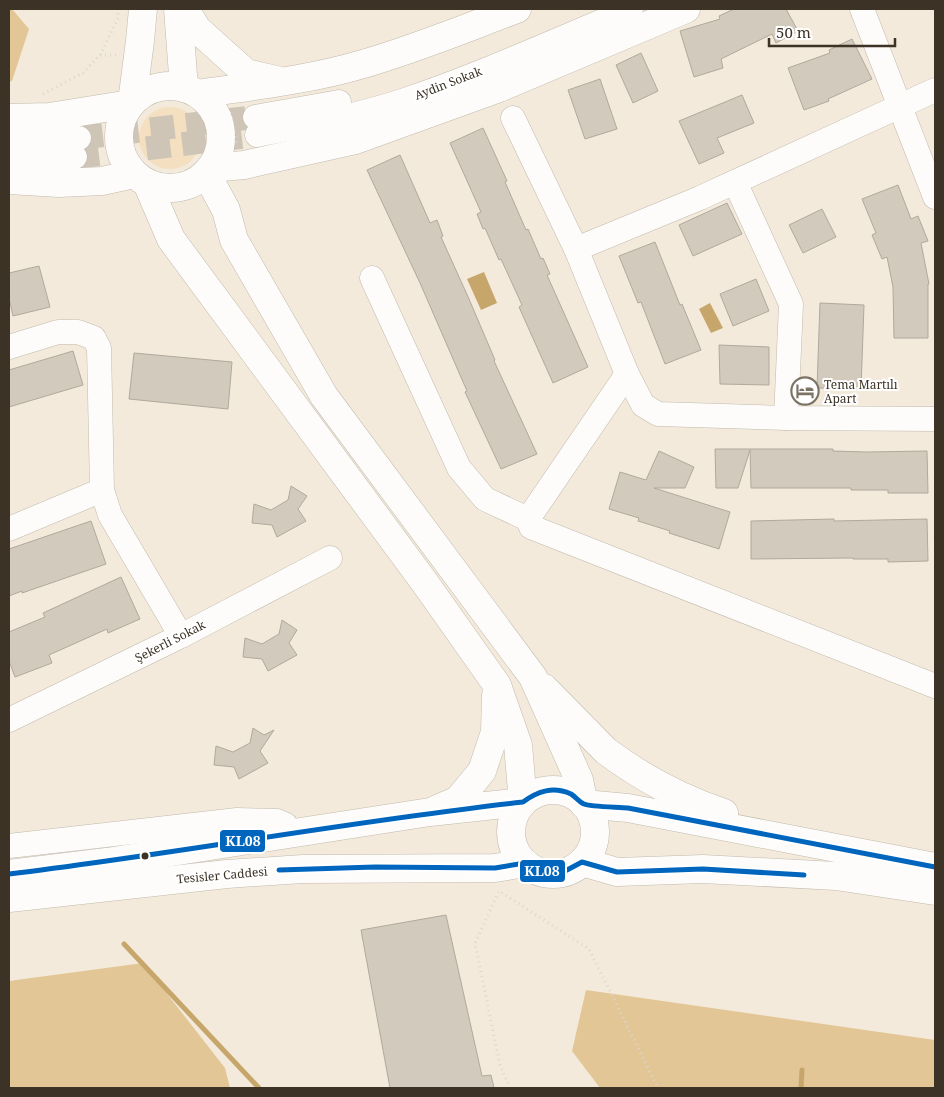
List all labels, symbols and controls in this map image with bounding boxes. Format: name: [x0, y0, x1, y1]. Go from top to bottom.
scale bar: [769, 15, 895, 47]
text: 50 m: [776, 22, 811, 42]
street label: Aydin Sokak: [412, 62, 485, 104]
hotel icon: Tema Martılı Apart: [790, 376, 820, 406]
place label: Tema Martılı Apart: [824, 376, 898, 407]
street label: Şekerli Sokak: [132, 616, 209, 666]
line badge: KL08: [219, 829, 266, 853]
text: KL08: [225, 831, 261, 850]
unlabelled marker: [140, 851, 150, 861]
line badge: KL08: [519, 859, 566, 883]
text: KL08: [524, 861, 560, 880]
street label: Tesisler Caddesi: [176, 863, 268, 887]

